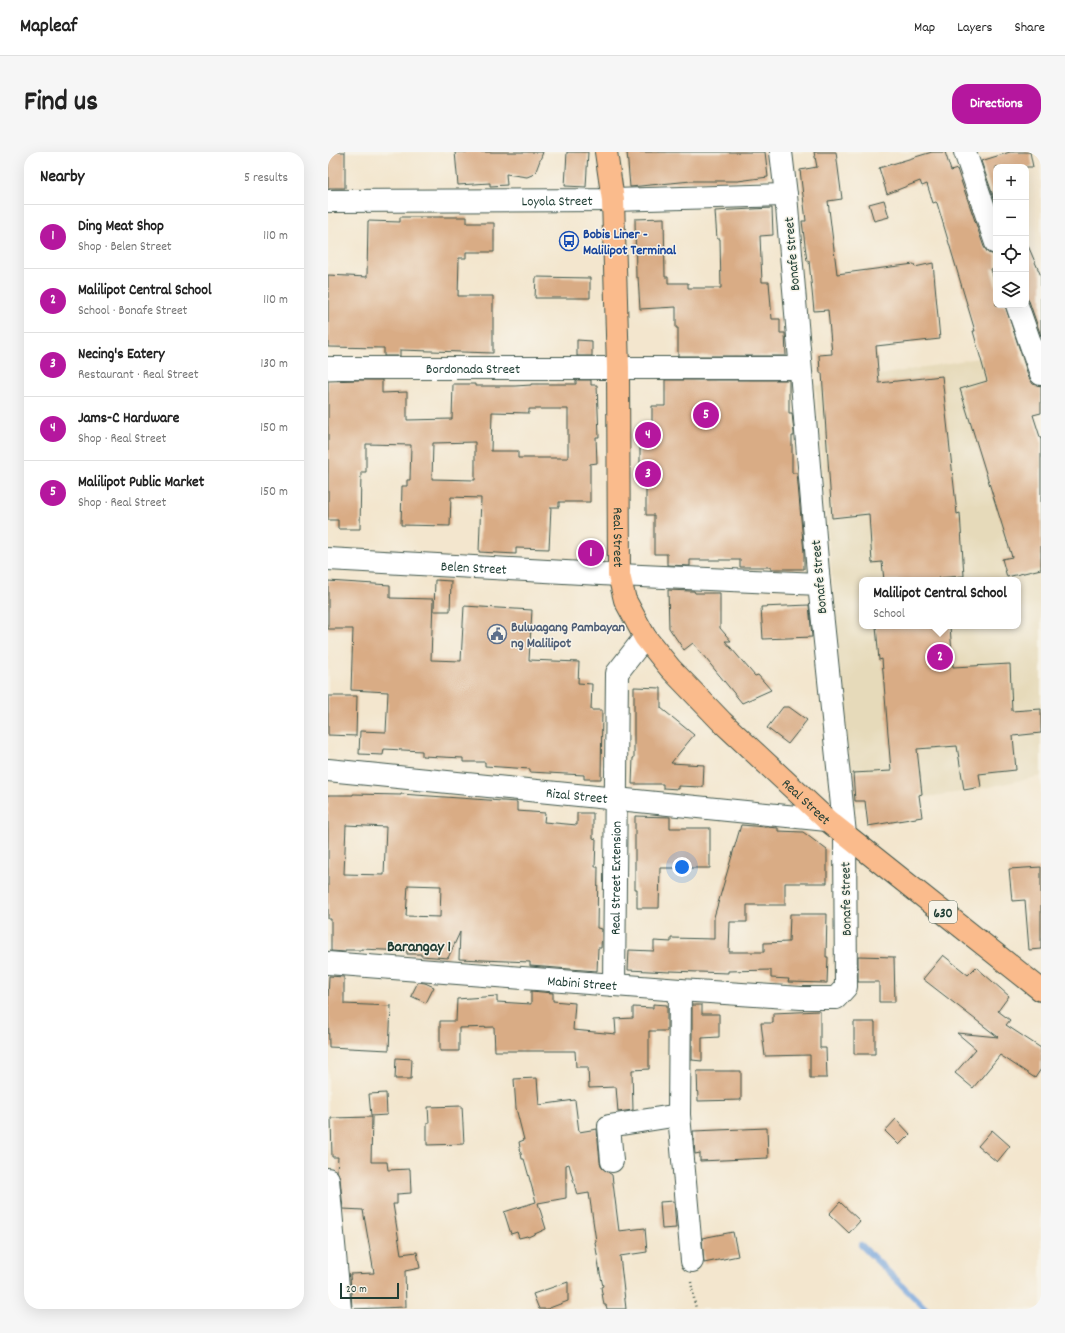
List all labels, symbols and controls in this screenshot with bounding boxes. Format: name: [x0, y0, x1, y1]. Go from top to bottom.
text: Mapleaf: [20, 14, 77, 41]
text: Map: [914, 18, 935, 38]
text: Layers: [957, 18, 992, 38]
text: Share: [1014, 18, 1045, 38]
text: Find us: [24, 84, 98, 124]
button: Directions: [952, 84, 1041, 124]
map controls: [993, 164, 1029, 308]
button: +: [993, 164, 1029, 200]
text: Nearby: [40, 166, 84, 190]
text: 5 results: [244, 169, 288, 188]
street label: Loyola Street: [521, 192, 593, 212]
button: −: [993, 200, 1029, 236]
text: Ding Meat Shop: [78, 216, 164, 238]
street label: Bonafe Street: [780, 216, 806, 292]
place label: Bobis Liner - Malilipot Terminal: [583, 225, 677, 261]
text: 1: [52, 227, 54, 246]
text: 110 m: [263, 227, 288, 246]
bus stop icon: Bobis Liner - Malilipot Terminal: [558, 230, 580, 252]
button: locate: [993, 236, 1029, 272]
text: Shop · Belen Street: [78, 238, 172, 257]
button: layers: [993, 272, 1029, 308]
text: Malilipot Central School: [78, 280, 212, 302]
text: 2: [50, 291, 56, 310]
text: 110 m: [263, 291, 288, 310]
text: School · Bonafe Street: [78, 302, 187, 321]
text: Necing's Eatery: [78, 344, 165, 366]
text: 3: [50, 355, 56, 374]
text: 130 m: [260, 355, 288, 374]
street label: Bordonada Street: [426, 360, 520, 380]
text: Restaurant · Real Street: [78, 366, 198, 385]
pin: 5: [693, 400, 719, 430]
text: Jams-C Hardware: [78, 408, 179, 430]
text: 4: [50, 419, 56, 438]
text: 150 m: [260, 419, 288, 438]
pin: 4: [635, 420, 661, 450]
text: Shop · Real Street: [78, 430, 166, 449]
pin: 3: [635, 459, 661, 489]
text: Malilipot Public Market: [78, 472, 204, 494]
text: 5: [50, 483, 56, 502]
text: 150 m: [260, 483, 288, 502]
text: Shop · Real Street: [78, 494, 166, 513]
street label: Real Street: [607, 507, 627, 568]
pin: 1: [578, 538, 604, 568]
street label: Bonafe Street: [807, 539, 833, 615]
street label: Belen Street: [440, 557, 507, 581]
popup: [859, 577, 1021, 629]
text: Malilipot Central School: [873, 583, 1007, 605]
text: School: [873, 605, 905, 624]
place label: Bulwagang Pambayan ng Malilipot: [511, 618, 625, 654]
public building icon: Bulwagang Pambayan ng Malilipot: [486, 623, 508, 645]
pin: 2: [927, 642, 953, 672]
street label: Real Street: [776, 775, 834, 830]
street label: Rizal Street: [545, 784, 608, 810]
street label: Real Street Extension: [606, 821, 628, 935]
your location: [672, 857, 692, 877]
street label: Bonafe Street: [836, 862, 858, 936]
road number: 630: [929, 901, 957, 923]
district label: Barangay 1: [387, 936, 451, 959]
street label: Mabini Street: [547, 972, 618, 997]
scale bar: [340, 1281, 399, 1300]
text: 20 m: [346, 1282, 367, 1298]

